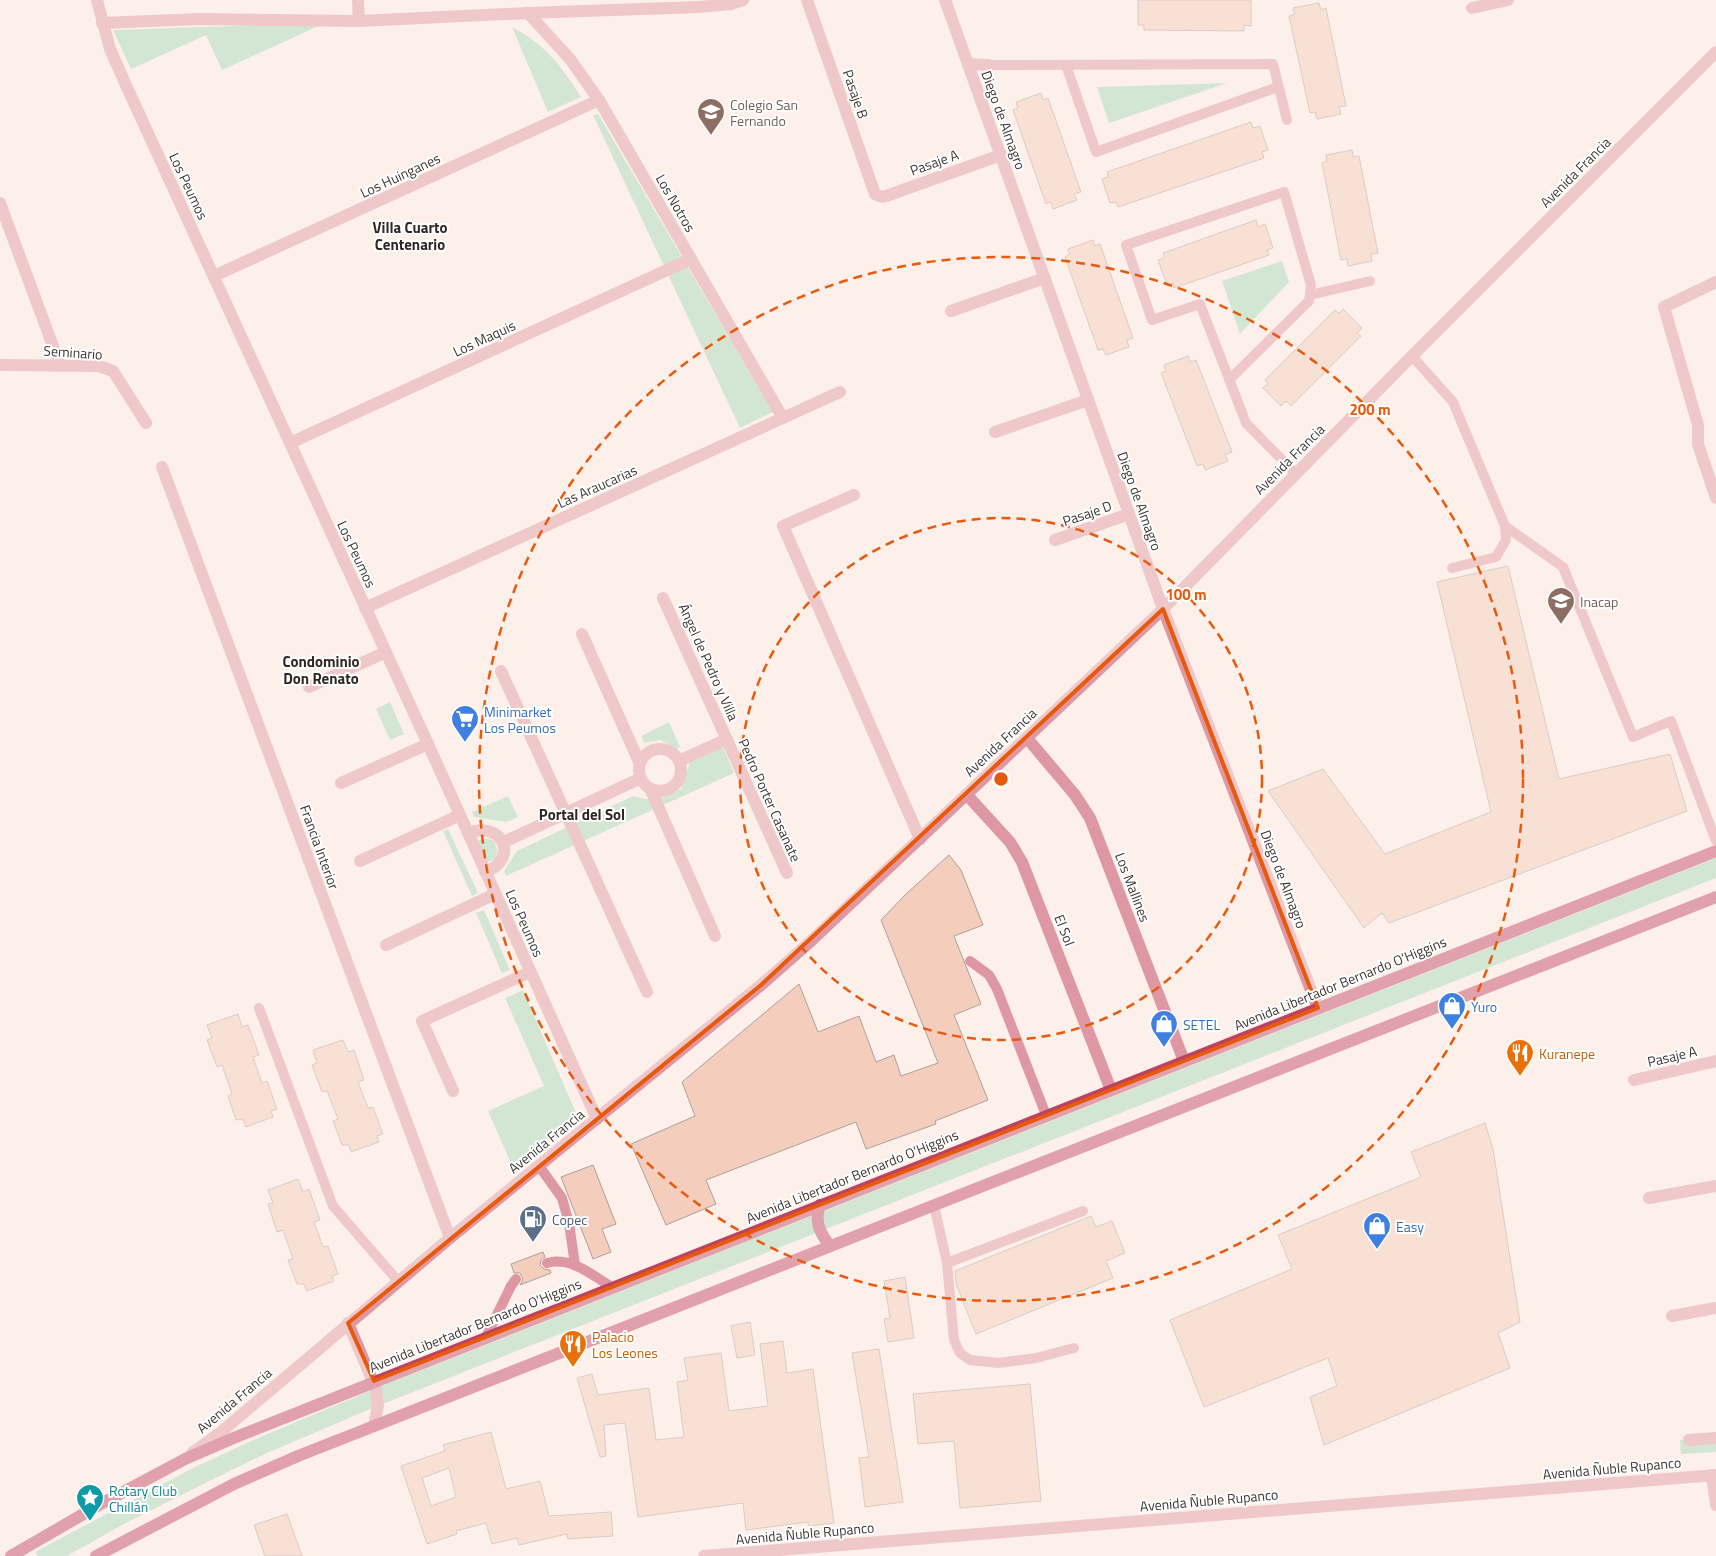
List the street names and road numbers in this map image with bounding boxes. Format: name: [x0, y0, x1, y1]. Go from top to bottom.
street label: Pasaje B: [838, 67, 874, 121]
street label: Diego de Almagro: [976, 68, 1032, 172]
street label: Avenida Francia: [1535, 132, 1615, 212]
street label: Pasaje A: [907, 143, 962, 180]
street label: Los Huinganes: [356, 147, 444, 203]
street label: Los Peumos: [164, 149, 214, 223]
street label: Los Notros: [651, 170, 701, 236]
street label: Los Maquis: [449, 314, 519, 362]
street label: Seminario: [43, 339, 103, 365]
street label: Avenida Francia: [1249, 419, 1329, 499]
street label: Diego de Almagro: [1112, 449, 1168, 553]
street label: Las Araucarias: [554, 459, 640, 513]
street label: Pasaje D: [1059, 495, 1115, 531]
street label: Los Peumos: [332, 517, 382, 591]
street label: Ángel de Pedro y Villa: [674, 600, 744, 724]
street label: Avenida Francia: [959, 703, 1041, 781]
street label: Pedro Porter Casanate: [733, 735, 807, 865]
street label: Francia Interior: [295, 802, 345, 892]
street label: Diego de Almagro: [1256, 827, 1312, 931]
street label: Los Mallines: [1110, 849, 1156, 925]
street label: Los Peumos: [501, 886, 549, 960]
street label: El Sol: [1049, 911, 1081, 949]
street label: Avenida Libertador Bernardo O'Higgins: [1231, 931, 1449, 1035]
street label: Pasaje A: [1645, 1040, 1700, 1072]
street label: Avenida Francia: [503, 1104, 589, 1178]
street label: Avenida Libertador Bernardo O'Higgins: [743, 1124, 961, 1228]
street label: Avenida Libertador Bernardo O'Higgins: [366, 1273, 584, 1377]
street label: Avenida Francia: [192, 1362, 276, 1438]
street label: Avenida Ñuble Rupanco: [1542, 1451, 1682, 1485]
street label: Avenida Ñuble Rupanco: [1139, 1483, 1279, 1517]
street label: Avenida Ñuble Rupanco: [735, 1516, 875, 1550]

